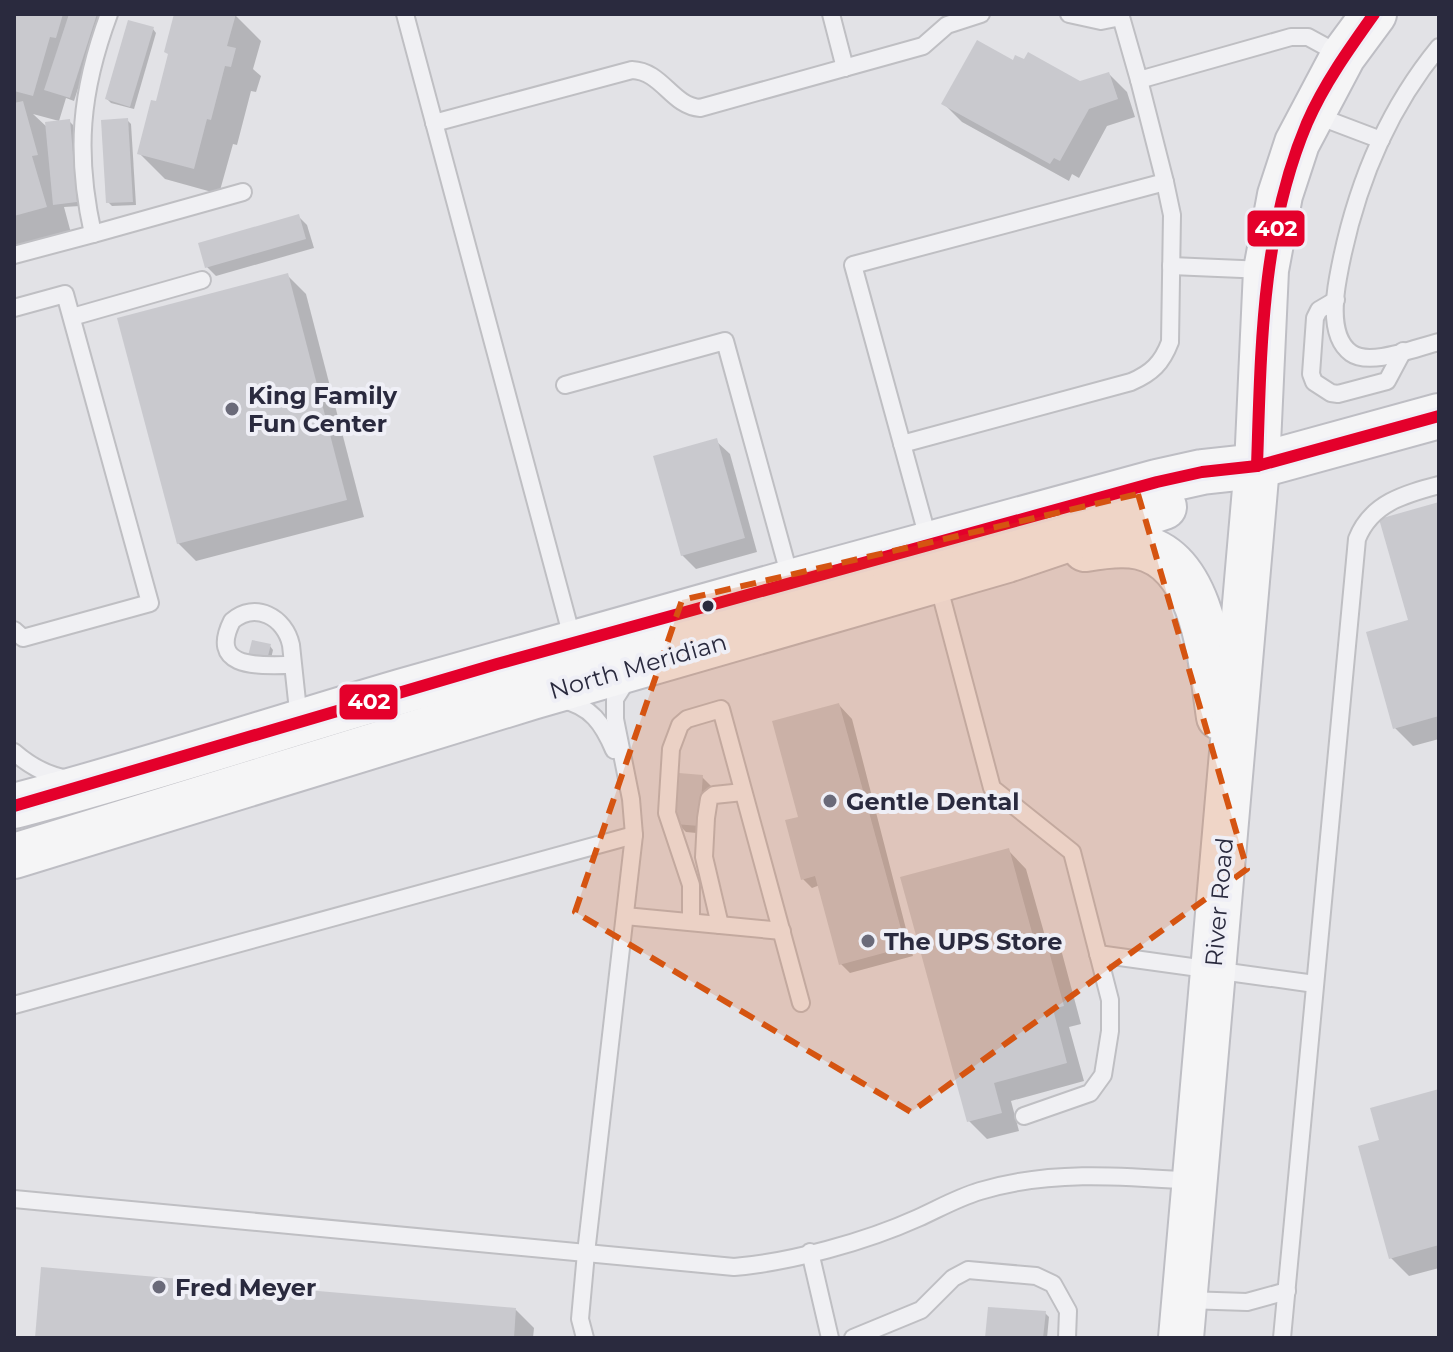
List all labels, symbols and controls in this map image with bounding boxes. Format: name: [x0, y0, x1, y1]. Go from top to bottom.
line badge: 402: [1246, 209, 1306, 248]
text: 402: [1255, 215, 1298, 242]
place label: King Family Fun Center: [248, 381, 398, 438]
marker: King Family Fun Center: [223, 400, 241, 418]
unlabelled marker: [700, 598, 716, 614]
street label: North Meridian: [546, 627, 730, 705]
line badge: 402: [338, 683, 399, 721]
text: 402: [348, 688, 391, 715]
place label: Gentle Dental: [846, 787, 1019, 816]
marker: Gentle Dental: [821, 792, 839, 810]
street label: River Road: [1199, 836, 1239, 968]
place label: The UPS Store: [884, 927, 1062, 956]
marker: The UPS Store: [859, 932, 877, 950]
place label: Fred Meyer: [175, 1273, 316, 1302]
marker: Fred Meyer: [150, 1278, 168, 1296]

